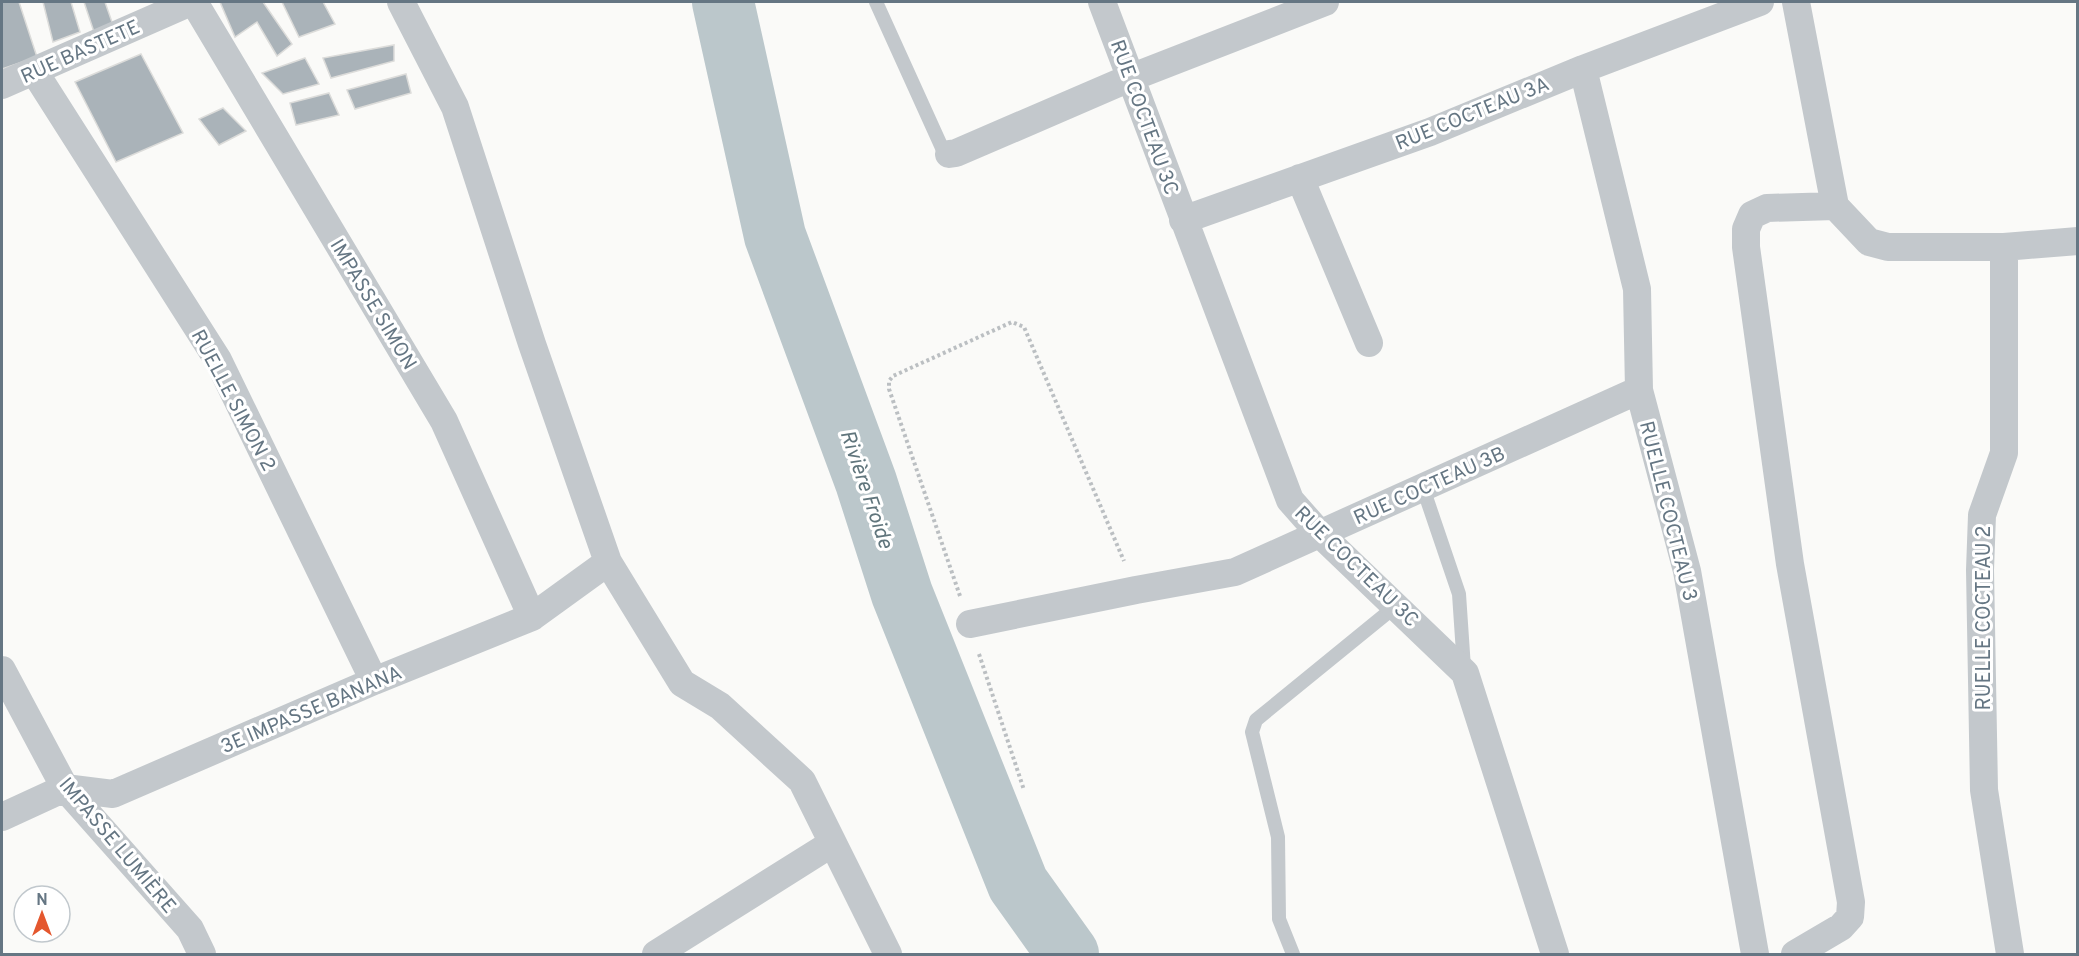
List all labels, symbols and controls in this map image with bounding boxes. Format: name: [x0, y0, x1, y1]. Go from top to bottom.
street label: RUE BASTETE: [17, 15, 145, 91]
street label: RUE COCTEAU 3C: [1103, 37, 1183, 199]
street label: RUE COCTEAU 3A: [1392, 72, 1554, 158]
street label: IMPASSE SIMON: [323, 235, 422, 375]
street label: RUELLE SIMON 2: [184, 326, 281, 476]
street label: RUELLE COCTEAU 3: [1632, 419, 1702, 604]
water label: Rivière Froide: [833, 427, 899, 554]
street label: RUE COCTEAU 3B: [1350, 442, 1510, 532]
street label: RUE COCTEAU 3C: [1288, 501, 1423, 633]
street label: RUELLE COCTEAU 2: [1972, 526, 1998, 710]
street label: 3E IMPASSE BANANA: [217, 661, 406, 761]
street label: IMPASSE LUMIÈRE: [52, 772, 182, 920]
north arrow: [12, 884, 72, 944]
text: N: [36, 891, 48, 911]

